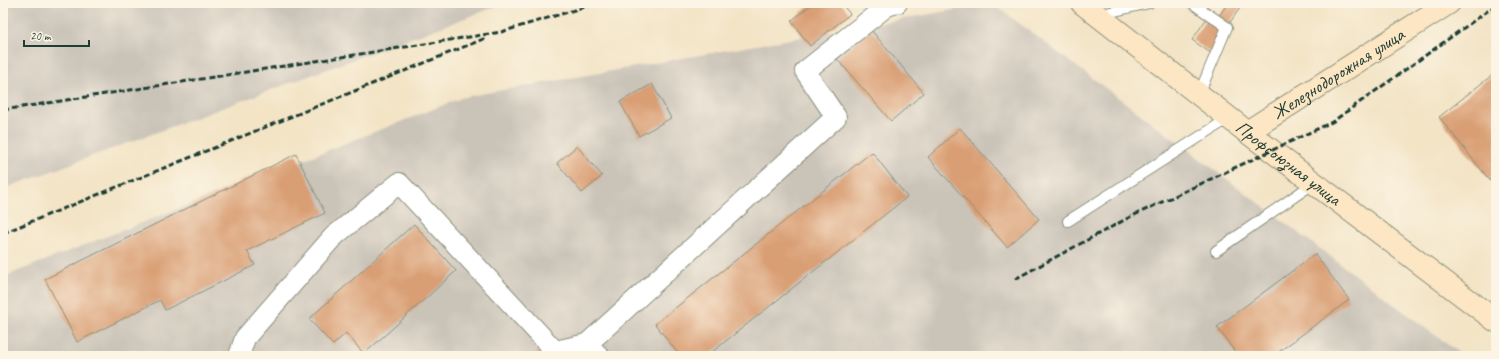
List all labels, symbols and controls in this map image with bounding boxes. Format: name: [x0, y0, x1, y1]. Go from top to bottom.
scale bar: [24, 22, 89, 48]
street label: Железнодорожная улица: [1267, 22, 1410, 125]
text: 20 m: [30, 28, 52, 44]
street label: Профсоюзная улица: [1230, 115, 1347, 212]

